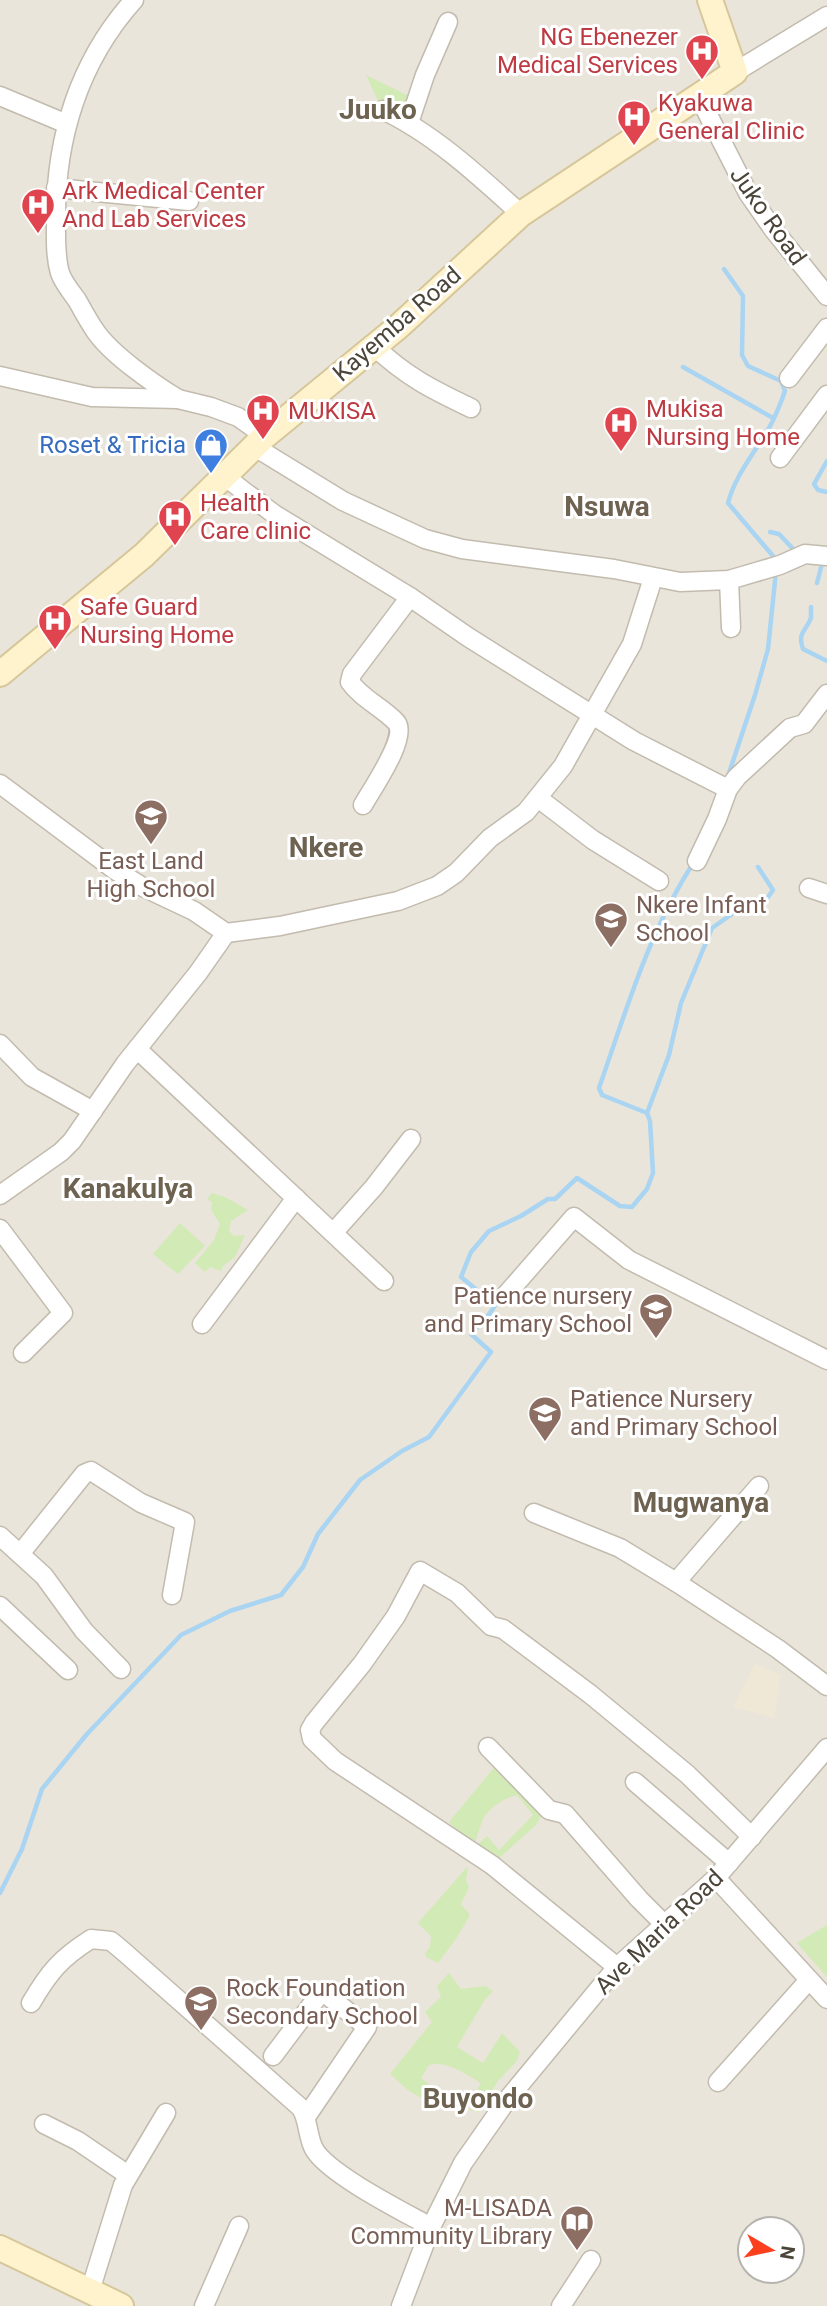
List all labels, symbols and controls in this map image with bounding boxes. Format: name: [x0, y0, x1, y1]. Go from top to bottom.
place label: NG Ebenezer Medical Services: [497, 23, 678, 79]
hospital icon: NG Ebenezer Medical Services: [683, 32, 721, 81]
place label: Kyakuwa General Clinic: [658, 89, 805, 145]
district label: Juuko: [339, 93, 417, 126]
hospital icon: Kyakuwa General Clinic: [615, 98, 653, 147]
street label: Juko Road: [724, 162, 812, 270]
place label: Ark Medical Center And Lab Services: [62, 177, 265, 233]
hospital icon: Ark Medical Center And Lab Services: [19, 186, 57, 235]
street label: Kayemba Road: [327, 261, 467, 387]
hospital icon: MUKISA: [244, 392, 282, 441]
place label: Mukisa Nursing Home: [646, 395, 800, 451]
place label: MUKISA: [288, 397, 376, 425]
hospital icon: Mukisa Nursing Home: [602, 404, 640, 453]
shop icon: Roset & Tricia: [192, 426, 230, 475]
place label: Roset & Tricia: [39, 431, 186, 459]
place label: Health Care clinic: [200, 489, 311, 545]
district label: Nsuwa: [564, 490, 650, 523]
hospital icon: Health Care clinic: [156, 498, 194, 547]
place label: Safe Guard Nursing Home: [80, 593, 234, 649]
hospital icon: Safe Guard Nursing Home: [36, 602, 74, 651]
school or university icon: East Land High School: [132, 797, 170, 846]
district label: Nkere: [289, 831, 363, 864]
place label: East Land High School: [87, 847, 215, 903]
place label: Nkere Infant School: [636, 891, 767, 947]
school or university icon: Nkere Infant School: [592, 900, 630, 949]
district label: Kanakulya: [63, 1172, 193, 1205]
place label: Patience nursery and Primary School: [424, 1282, 633, 1338]
school or university icon: Patience nursery and Primary School: [637, 1291, 675, 1340]
place label: Patience Nursery and Primary School: [570, 1385, 778, 1441]
school or university icon: Patience Nursery and Primary School: [526, 1394, 564, 1443]
district label: Mugwanya: [633, 1486, 769, 1519]
street label: Ave Maria Road: [589, 1864, 729, 2000]
place label: Rock Foundation Secondary School: [226, 1974, 418, 2030]
school or university icon: Rock Foundation Secondary School: [182, 1983, 220, 2032]
district label: Buyondo: [423, 2082, 533, 2115]
place label: M-LISADA Community Library: [350, 2194, 553, 2250]
library icon: M-LISADA Community Library: [558, 2203, 596, 2252]
north arrow: [736, 2215, 806, 2285]
text: N: [775, 2244, 800, 2261]

